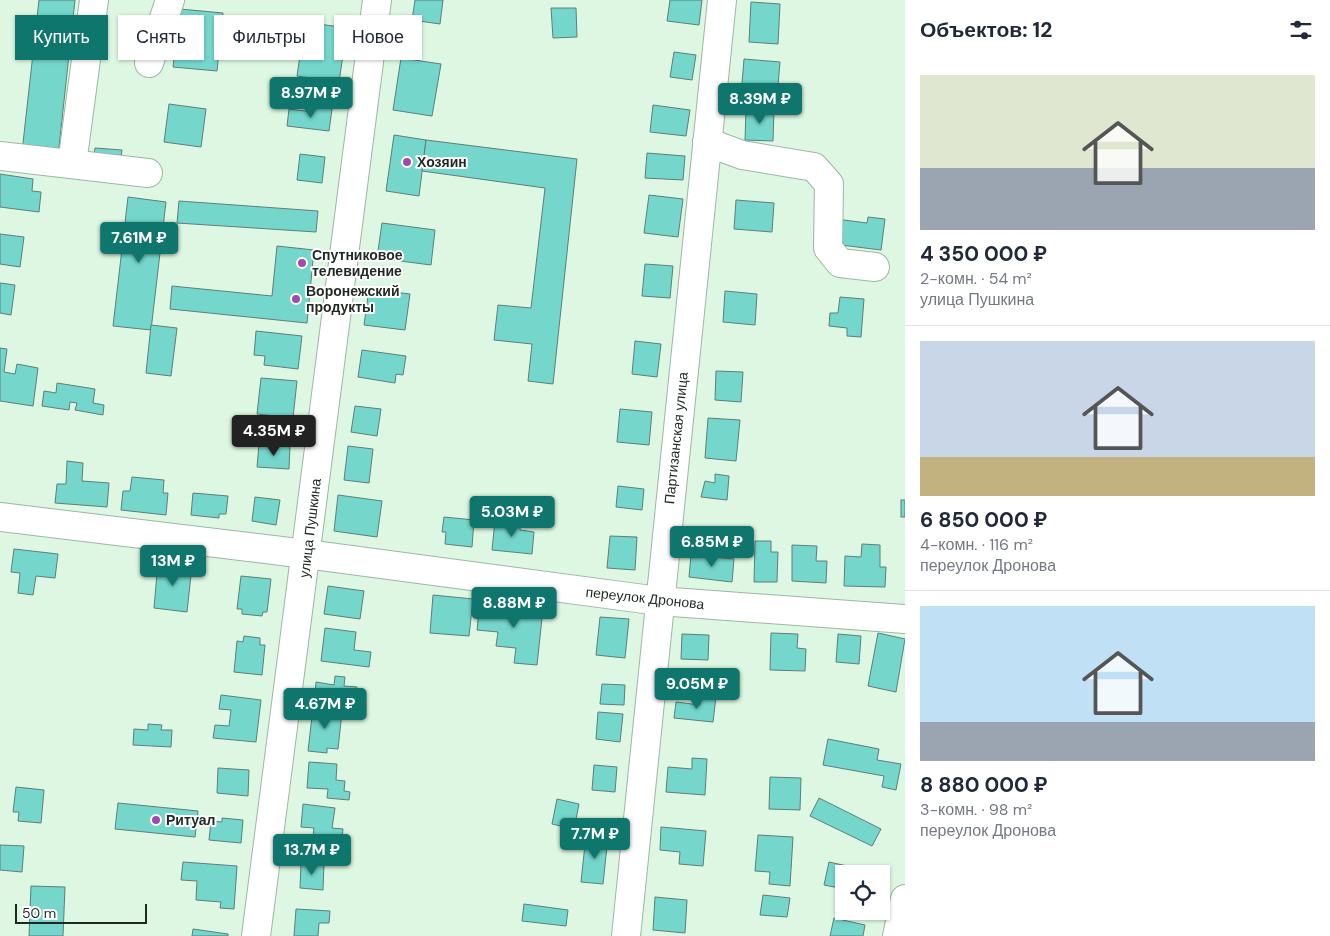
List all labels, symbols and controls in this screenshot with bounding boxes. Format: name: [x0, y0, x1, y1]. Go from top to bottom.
chip: Купить: [15, 15, 108, 60]
chip: Снять: [118, 15, 204, 60]
chip: Фильтры: [214, 15, 324, 60]
chip: Новое: [334, 15, 422, 60]
text: Объектов: 12: [920, 16, 1052, 44]
icon: filters: [1287, 16, 1315, 44]
pin: 8.97M ₽: [265, 76, 357, 119]
text: 8.97M ₽: [281, 82, 341, 103]
pin: 8.39M ₽: [714, 82, 806, 125]
text: 8.39M ₽: [729, 88, 791, 109]
icon: home: [1073, 108, 1163, 198]
place label: Хозяин: [417, 153, 467, 171]
marker: Хозяин: [401, 156, 413, 168]
pin: 7.61M ₽: [93, 222, 185, 264]
text: 7.61M ₽: [111, 227, 167, 248]
text: 4 350 000 ₽: [920, 240, 1047, 268]
place label: Спутниковое телевидение: [312, 246, 403, 280]
marker: Спутниковое телевидение: [296, 257, 308, 269]
text: 2-комн. · 54 m²: [920, 268, 1032, 289]
place label: Воронежский продукты: [306, 282, 400, 316]
text: улица Пушкина: [920, 289, 1034, 310]
marker: Воронежский продукты: [290, 293, 302, 305]
street label: Партизанская улица: [660, 371, 692, 505]
icon: home: [1073, 373, 1163, 463]
pin: 4.35M ₽: [228, 414, 320, 457]
text: 4.35M ₽: [243, 420, 305, 441]
street label: улица Пушкина: [295, 477, 325, 579]
pin: 5.03M ₽: [466, 496, 558, 538]
text: 5.03M ₽: [481, 501, 543, 522]
text: 6 850 000 ₽: [920, 506, 1047, 534]
pin: 6.85M ₽: [666, 526, 758, 568]
text: 6.85M ₽: [681, 531, 743, 552]
text: 4-комн. · 116 m²: [920, 534, 1033, 555]
pin: 13M ₽: [138, 544, 208, 587]
text: 13M ₽: [151, 550, 195, 571]
text: переулок Дронова: [920, 555, 1056, 576]
street label: переулок Дронова: [585, 583, 705, 613]
pin: 8.88M ₽: [468, 586, 560, 629]
text: 8.88M ₽: [483, 592, 545, 613]
icon: home: [1073, 638, 1163, 728]
pin: 9.05M ₽: [651, 668, 743, 710]
text: 9.05M ₽: [666, 673, 728, 694]
pin: 4.67M ₽: [279, 688, 371, 730]
text: 4.67M ₽: [295, 693, 355, 714]
text: 8 880 000 ₽: [920, 771, 1048, 799]
text: 3-комн. · 98 m²: [920, 799, 1032, 820]
place label: Ритуал: [166, 811, 215, 829]
marker: Ритуал: [150, 814, 162, 826]
pin: 7.7M ₽: [554, 818, 636, 860]
text: переулок Дронова: [920, 820, 1056, 841]
text: 7.7M ₽: [571, 823, 619, 844]
pin: 13.7M ₽: [266, 834, 358, 876]
text: 13.7M ₽: [284, 839, 340, 860]
map controls: [835, 865, 890, 920]
button: locate: [835, 865, 890, 920]
scale bar: [15, 901, 148, 924]
text: 50 m: [22, 904, 56, 922]

